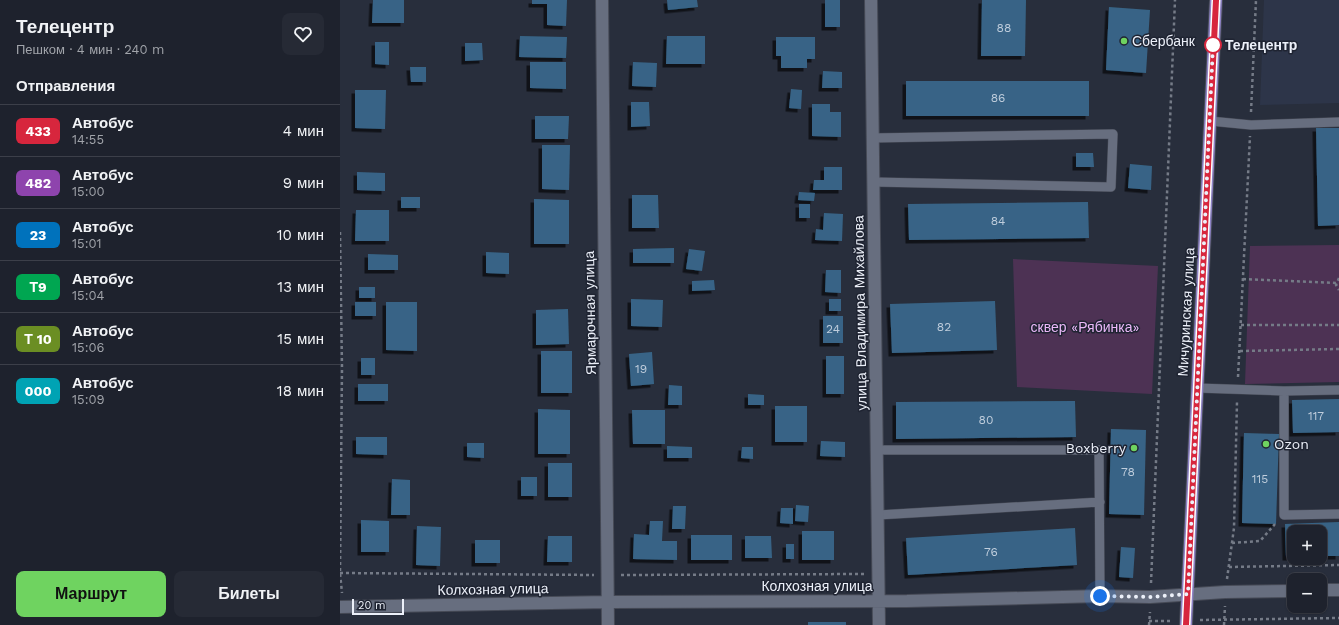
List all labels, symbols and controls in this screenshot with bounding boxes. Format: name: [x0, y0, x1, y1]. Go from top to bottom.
button: heart: [282, 13, 324, 55]
text: Телецентр: [16, 15, 114, 38]
house number: 88: [997, 21, 1011, 35]
place label: Сбербанк: [1132, 33, 1196, 49]
marker: Сбербанк: [1119, 36, 1129, 46]
marker: Телецентр: [1204, 36, 1222, 54]
place label: Телецентр: [1225, 37, 1297, 53]
text: Пешком · 4 мин · 240 m: [16, 42, 164, 57]
text: Отправления: [16, 77, 115, 95]
house number: 86: [991, 91, 1005, 105]
text: Автобус: [72, 114, 134, 132]
text: 4 мин: [283, 122, 324, 140]
text: 433: [25, 123, 51, 139]
text: 14:55: [72, 132, 104, 147]
text: Автобус: [72, 166, 134, 184]
text: 9 мин: [283, 174, 324, 192]
text: 482: [25, 175, 51, 191]
text: 15:00: [72, 184, 105, 199]
house number: 84: [991, 214, 1005, 228]
street label: улица Владимира Михайлова: [850, 215, 870, 411]
text: Автобус: [72, 218, 134, 236]
text: 10 мин: [277, 226, 324, 244]
text: 23: [30, 227, 46, 243]
text: 15:01: [72, 236, 102, 251]
street label: Мичуринская улица: [1175, 247, 1197, 377]
street label: Ярмарочная улица: [581, 251, 599, 375]
text: Автобус: [72, 270, 134, 288]
text: 13 мин: [277, 278, 324, 296]
text: Т9: [29, 279, 47, 295]
text: 15:04: [72, 288, 105, 303]
park label: сквер «Рябинка»: [1031, 319, 1139, 335]
house number: 82: [937, 320, 951, 334]
text: Автобус: [72, 322, 134, 340]
house number: 24: [826, 322, 840, 336]
text: 15 мин: [277, 330, 324, 348]
text: Т 10: [24, 331, 52, 347]
text: 15:06: [72, 340, 104, 355]
house number: 19: [635, 362, 647, 376]
text: Автобус: [72, 374, 134, 392]
text: 18 мин: [277, 382, 324, 400]
text: 000: [24, 383, 52, 399]
text: 15:09: [72, 392, 105, 407]
house number: 117: [1308, 409, 1324, 423]
house number: 80: [979, 413, 993, 427]
place label: Ozon: [1274, 436, 1309, 452]
marker: Ozon: [1261, 439, 1271, 449]
place label: Boxberry: [1066, 440, 1127, 456]
marker: Boxberry: [1129, 443, 1139, 453]
house number: 78: [1121, 465, 1135, 479]
house number: 115: [1252, 472, 1268, 486]
map controls: [1287, 525, 1327, 613]
button: +: [1287, 525, 1327, 565]
house number: 76: [984, 545, 998, 559]
button: Маршрут: [16, 571, 166, 617]
button: Билеты: [174, 571, 324, 617]
button: −: [1287, 573, 1327, 613]
street label: Колхозная улица: [761, 578, 873, 594]
street label: Колхозная улица: [437, 580, 549, 598]
your location: [1090, 586, 1110, 606]
scale bar: [352, 597, 404, 616]
text: 20 m: [358, 599, 386, 612]

